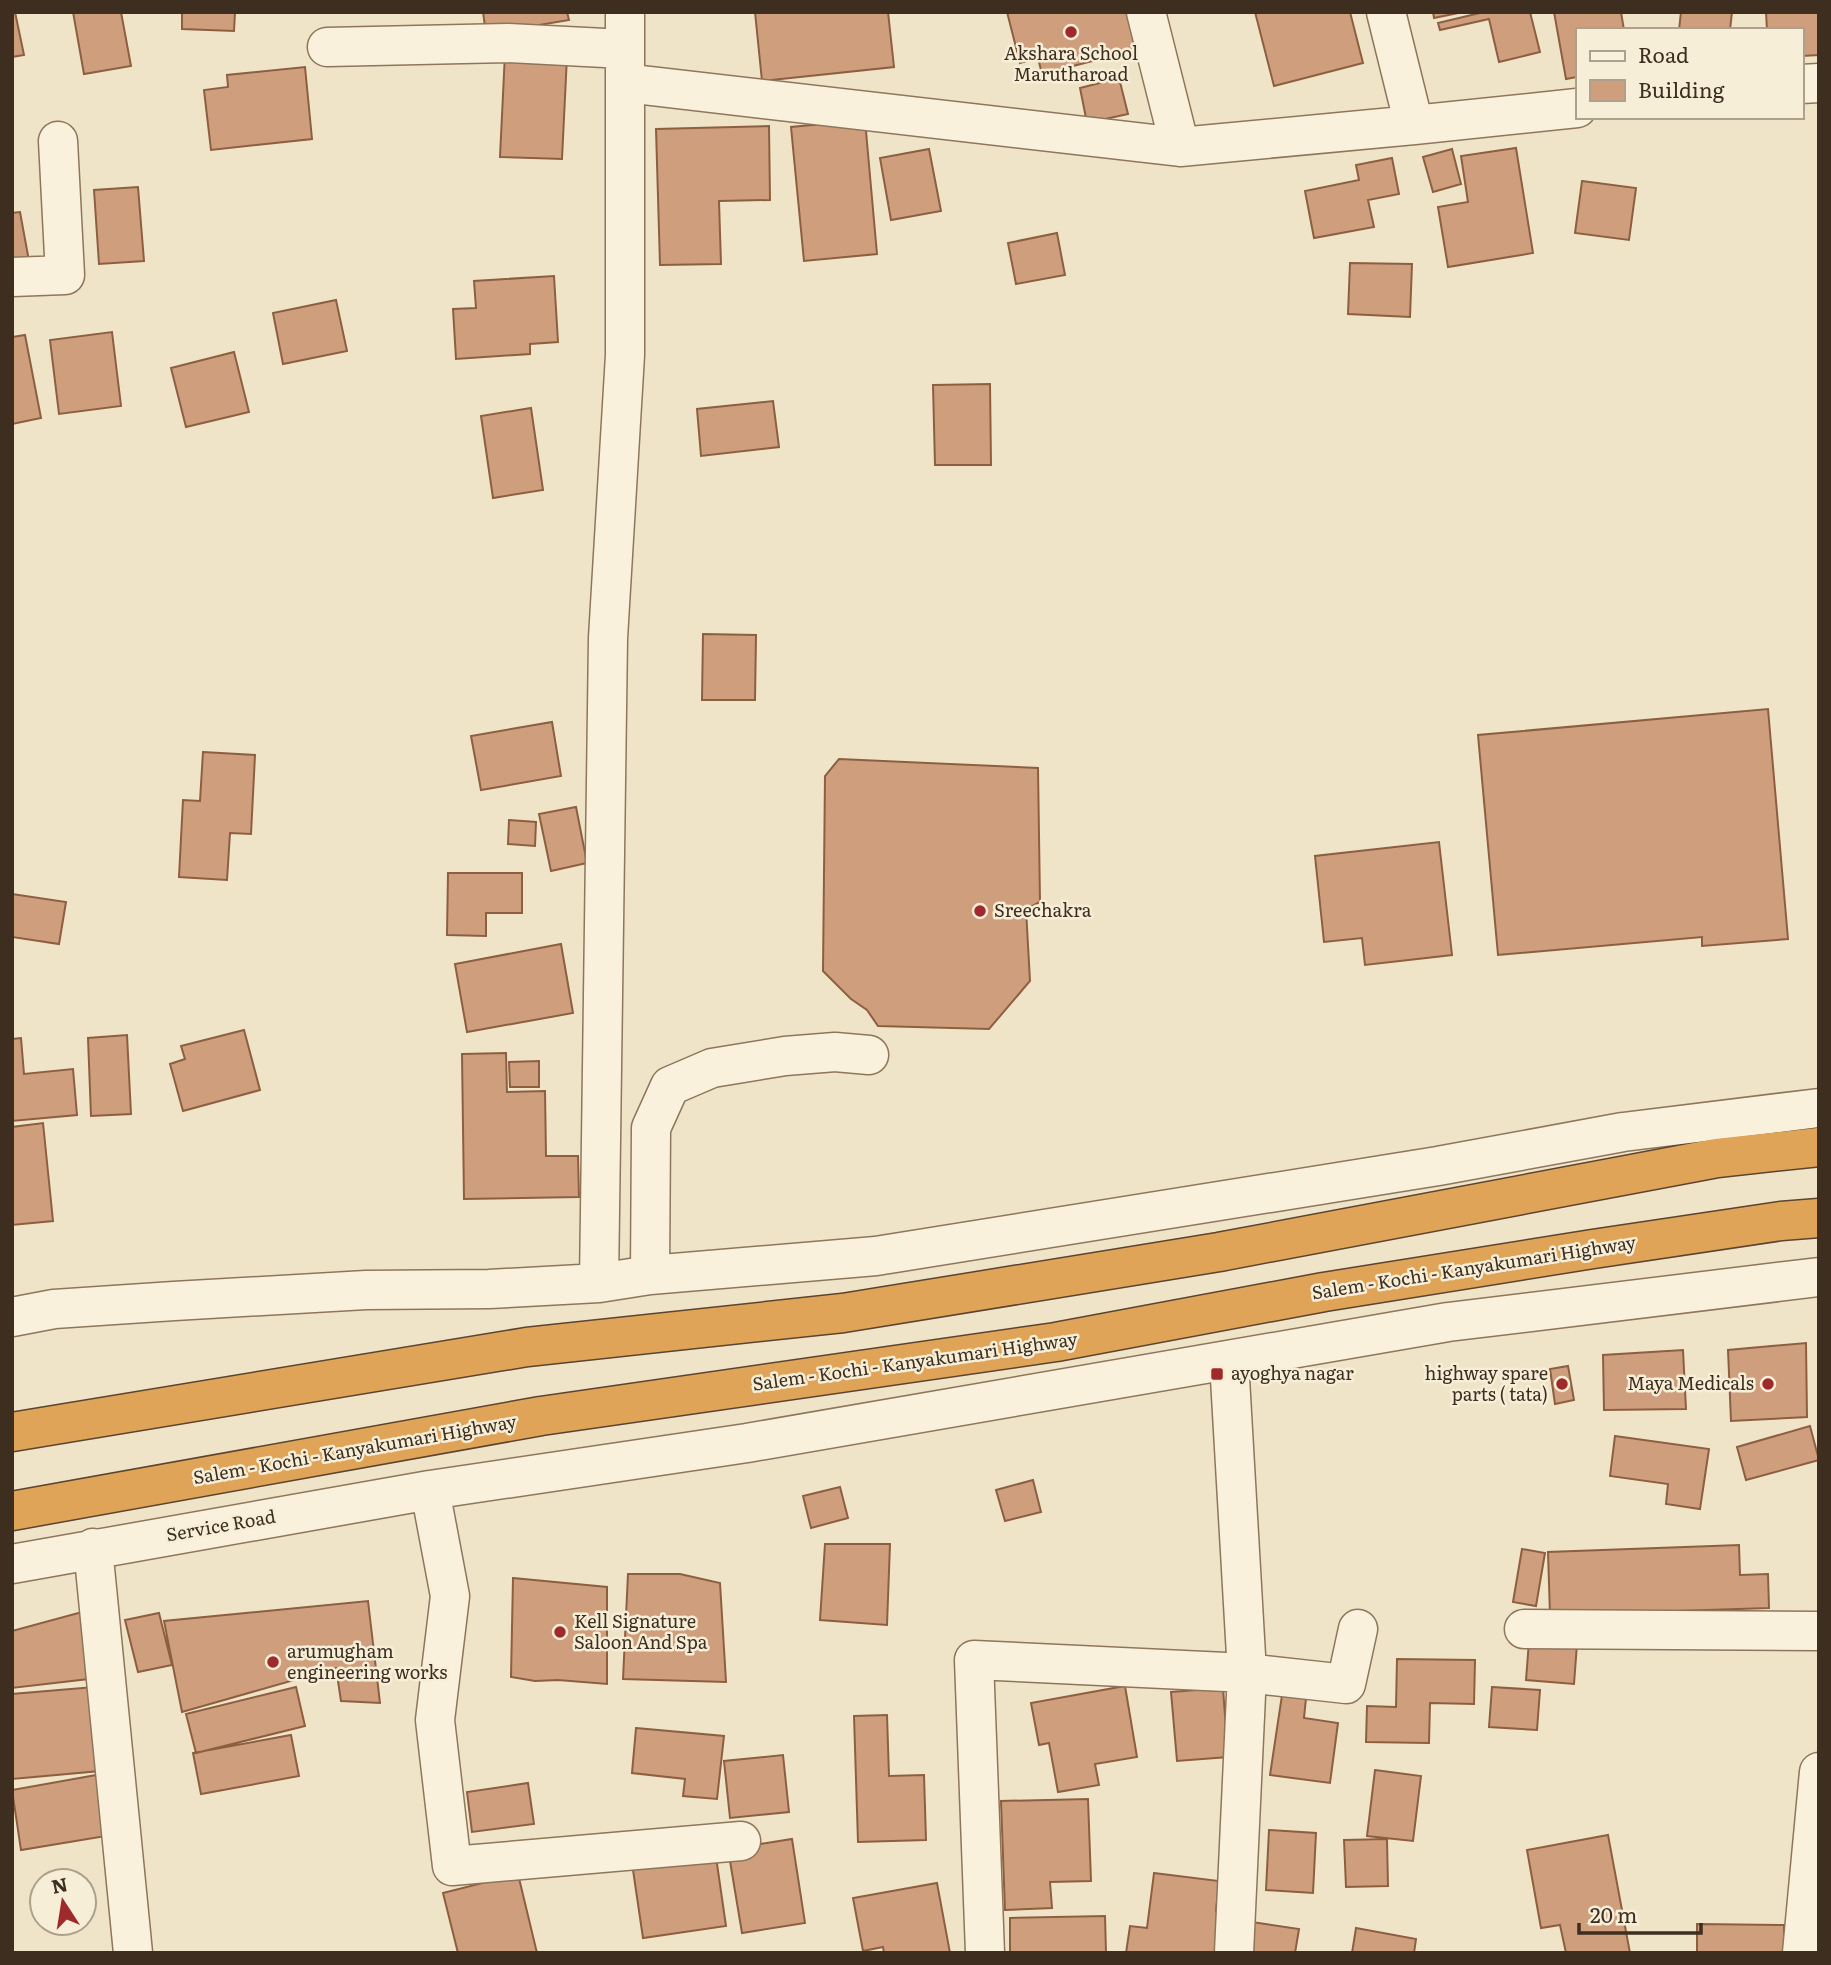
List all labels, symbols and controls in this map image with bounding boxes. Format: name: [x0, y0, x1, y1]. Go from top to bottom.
marker: Akshara School Marutharoad: [1063, 24, 1079, 40]
legend: [1576, 28, 1803, 119]
text: Road: [1638, 38, 1689, 69]
place label: Akshara School Marutharoad: [1004, 39, 1138, 87]
text: Building: [1638, 73, 1725, 104]
place label: Sreechakra: [994, 896, 1092, 923]
marker: Sreechakra: [972, 903, 988, 919]
street label: Salem - Kochi - Kanyakumari Highway: [1310, 1227, 1638, 1305]
street label: Salem - Kochi - Kanyakumari Highway: [751, 1324, 1080, 1397]
place label: ayoghya nagar: [1231, 1359, 1354, 1386]
place label: highway spare parts ( tata): [1425, 1359, 1548, 1407]
marker: ayoghya nagar: [1209, 1366, 1225, 1382]
place label: Maya Medicals: [1627, 1369, 1754, 1396]
marker: highway spare parts ( tata): [1554, 1376, 1570, 1392]
marker: Maya Medicals: [1760, 1376, 1776, 1392]
street label: Salem - Kochi - Kanyakumari Highway: [191, 1407, 519, 1490]
street label: Service Road: [164, 1502, 278, 1547]
place label: Kell Signature Saloon And Spa: [574, 1607, 708, 1655]
marker: Kell Signature Saloon And Spa: [552, 1624, 568, 1640]
place label: arumugham engineering works: [287, 1637, 447, 1685]
marker: arumugham engineering works: [265, 1654, 281, 1670]
north arrow: [28, 1867, 98, 1937]
text: N: [49, 1869, 70, 1900]
scale bar: [1579, 1892, 1702, 1936]
text: 20 m: [1590, 1898, 1637, 1929]

